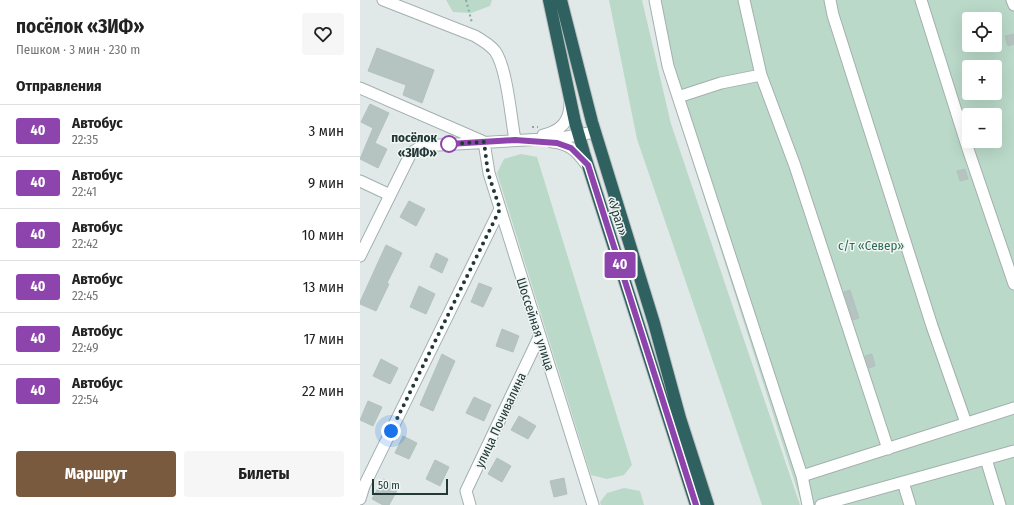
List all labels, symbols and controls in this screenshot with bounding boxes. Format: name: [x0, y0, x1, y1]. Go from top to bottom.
map controls: [962, 12, 1002, 148]
button: locate: [962, 12, 1002, 52]
button: heart: [302, 13, 344, 55]
text: посёлок «ЗИФ»: [16, 15, 144, 38]
text: Пешком · 3 мин · 230 m: [16, 42, 140, 57]
button: +: [962, 60, 1002, 100]
text: Отправления: [16, 77, 102, 95]
button: −: [962, 108, 1002, 148]
text: Автобус: [72, 114, 123, 132]
text: 40: [31, 122, 45, 139]
text: 3 мин: [309, 122, 344, 140]
place label: посёлок «ЗИФ»: [391, 130, 437, 160]
text: 22:35: [72, 132, 98, 147]
marker: посёлок «ЗИФ»: [440, 135, 458, 153]
text: Автобус: [72, 166, 123, 184]
text: 40: [31, 174, 45, 191]
text: 9 мин: [308, 174, 344, 192]
text: 22:41: [72, 184, 97, 199]
street label: «Урал»: [604, 195, 631, 238]
text: Автобус: [72, 218, 123, 236]
text: 40: [31, 226, 45, 243]
text: 10 мин: [302, 226, 344, 244]
text: 22:42: [72, 236, 98, 251]
park label: с/т «Север»: [838, 238, 904, 253]
line badge: 40: [602, 252, 638, 278]
text: 40: [613, 256, 627, 273]
text: Автобус: [72, 270, 123, 288]
street label: Шоссейная улица: [513, 276, 558, 373]
text: 40: [31, 278, 45, 295]
text: 13 мин: [303, 278, 344, 296]
text: 22:45: [72, 288, 98, 303]
text: Автобус: [72, 322, 123, 340]
text: 40: [31, 330, 45, 347]
text: 17 мин: [303, 330, 344, 348]
text: 22:49: [72, 340, 99, 355]
street label: улица Почивалина: [472, 370, 529, 470]
text: Автобус: [72, 374, 123, 392]
text: 40: [31, 382, 45, 399]
text: 22 мин: [302, 382, 344, 400]
text: 22:54: [72, 392, 99, 407]
your location: [381, 421, 401, 441]
button: Маршрут: [16, 451, 176, 497]
button: Билеты: [184, 451, 344, 497]
scale bar: [372, 477, 448, 496]
text: 50 m: [378, 479, 400, 492]

